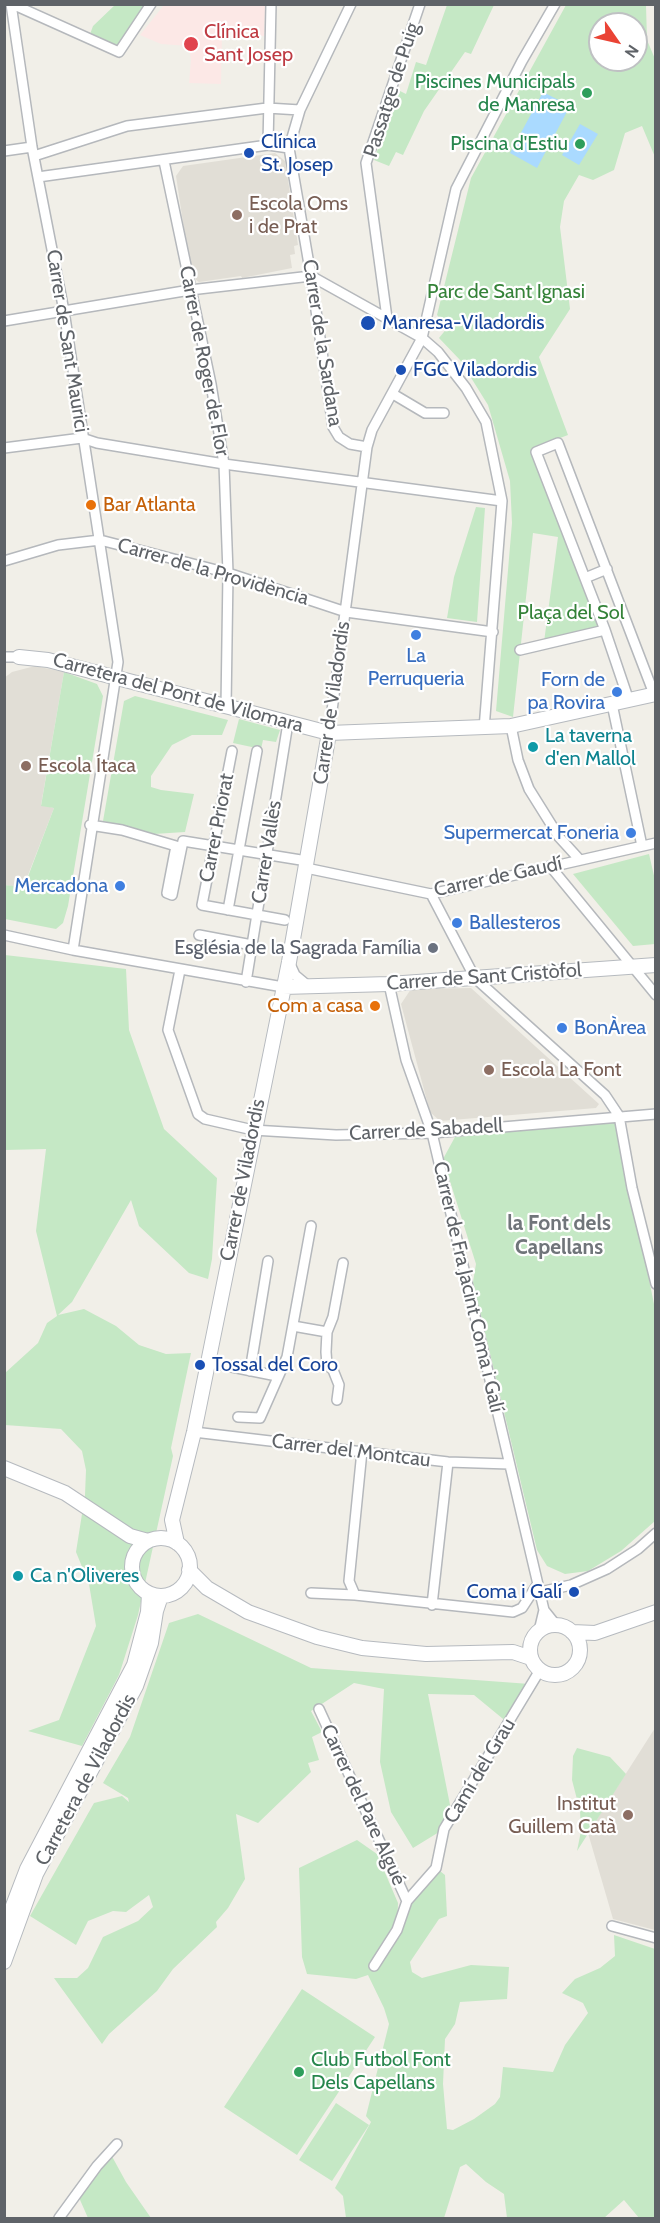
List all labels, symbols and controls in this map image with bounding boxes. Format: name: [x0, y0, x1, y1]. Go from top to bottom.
north arrow: [588, 12, 648, 72]
place label: Clínica Sant Josep: [204, 20, 293, 67]
street label: Passatge de Puig: [359, 20, 425, 160]
marker: Clínica Sant Josep: [182, 35, 200, 53]
text: N: [621, 41, 643, 61]
place label: Piscines Municipals de Manresa: [415, 70, 575, 117]
marker: Piscines Municipals de Manresa: [580, 86, 594, 100]
place label: Clínica St. Josep: [261, 130, 333, 177]
place label: Piscina d'Estiu: [450, 132, 568, 156]
marker: Piscina d'Estiu: [573, 137, 587, 151]
marker: Clínica St. Josep: [242, 146, 256, 160]
place label: Escola Oms i de Prat: [249, 192, 348, 239]
marker: Escola Oms i de Prat: [230, 208, 244, 222]
street label: Carrer de Sant Maurici: [41, 248, 93, 434]
street label: Carrer de la Sardana: [297, 258, 347, 428]
street label: Carrer de Roger de Flor: [174, 264, 234, 458]
park label: Parc de Sant Ignasi: [427, 280, 585, 304]
place label: Manresa-Viladordis: [382, 311, 545, 335]
marker: Manresa-Viladordis: [359, 314, 377, 332]
place label: FGC Viladordis: [413, 358, 537, 382]
marker: FGC Viladordis: [394, 363, 408, 377]
place label: Bar Atlanta: [103, 493, 196, 517]
marker: Bar Atlanta: [84, 498, 98, 512]
street label: Carrer de la Providència: [115, 533, 311, 611]
park label: Plaça del Sol: [518, 601, 624, 625]
street label: Carrer de Viladordis: [309, 620, 355, 786]
marker: La Perruqueria: [409, 628, 423, 642]
place label: La Perruqueria: [368, 644, 464, 691]
street label: Carretera del Pont de Vilomara: [50, 648, 306, 738]
place label: Forn de pa Rovira: [527, 668, 605, 715]
marker: Forn de pa Rovira: [610, 685, 624, 699]
place label: La taverna d'en Mallol: [545, 724, 636, 771]
marker: La taverna d'en Mallol: [526, 740, 540, 754]
place label: Escola Ítaca: [38, 754, 136, 778]
marker: Escola Ítaca: [19, 759, 33, 773]
street label: Carrer Priorat: [195, 771, 239, 885]
street label: Carrer Vallès: [247, 799, 287, 905]
place label: Supermercat Foneria: [444, 821, 619, 845]
marker: Supermercat Foneria: [624, 826, 638, 840]
street label: Carrer de Gaudí: [432, 852, 564, 902]
place label: Mercadona: [14, 874, 108, 898]
marker: Mercadona: [113, 879, 127, 893]
place label: Ballesteros: [469, 911, 561, 935]
marker: Ballesteros: [450, 916, 464, 930]
place label: Església de la Sagrada Família: [174, 936, 421, 960]
marker: Església de la Sagrada Família: [426, 941, 440, 955]
street label: Carrer de Sant Cristòfol: [386, 958, 582, 996]
place label: Com a casa: [267, 994, 363, 1018]
marker: Com a casa: [368, 999, 382, 1013]
place label: BonÀrea: [574, 1016, 646, 1040]
marker: BonÀrea: [555, 1021, 569, 1035]
place label: Escola La Font: [501, 1058, 621, 1082]
marker: Escola La Font: [482, 1063, 496, 1077]
street label: Carrer de Viladordis: [216, 1097, 270, 1263]
street label: Carrer de Sabadell: [348, 1114, 504, 1146]
street label: Carrer de Fra Jacint Coma i Galí: [427, 1159, 509, 1415]
district label: la Font dels Capellans: [507, 1211, 611, 1261]
place label: Tossal del Coro: [212, 1353, 338, 1377]
marker: Tossal del Coro: [193, 1358, 207, 1372]
street label: Carrer del Montcau: [270, 1429, 432, 1473]
place label: Ca n'Oliveres: [30, 1564, 139, 1588]
marker: Ca n'Oliveres: [11, 1569, 25, 1583]
place label: Coma i Galí: [467, 1580, 562, 1604]
marker: Coma i Galí: [567, 1585, 581, 1599]
street label: Carretera de Viladordis: [31, 1690, 141, 1870]
street label: Camí del Grau: [439, 1714, 521, 1828]
street label: Carrer del Pare Algué: [315, 1721, 411, 1889]
place label: Institut Guillem Catà: [508, 1792, 616, 1839]
marker: Institut Guillem Catà: [621, 1808, 635, 1822]
place label: Club Futbol Font Dels Capellans: [311, 2048, 451, 2095]
marker: Club Futbol Font Dels Capellans: [292, 2065, 306, 2079]

